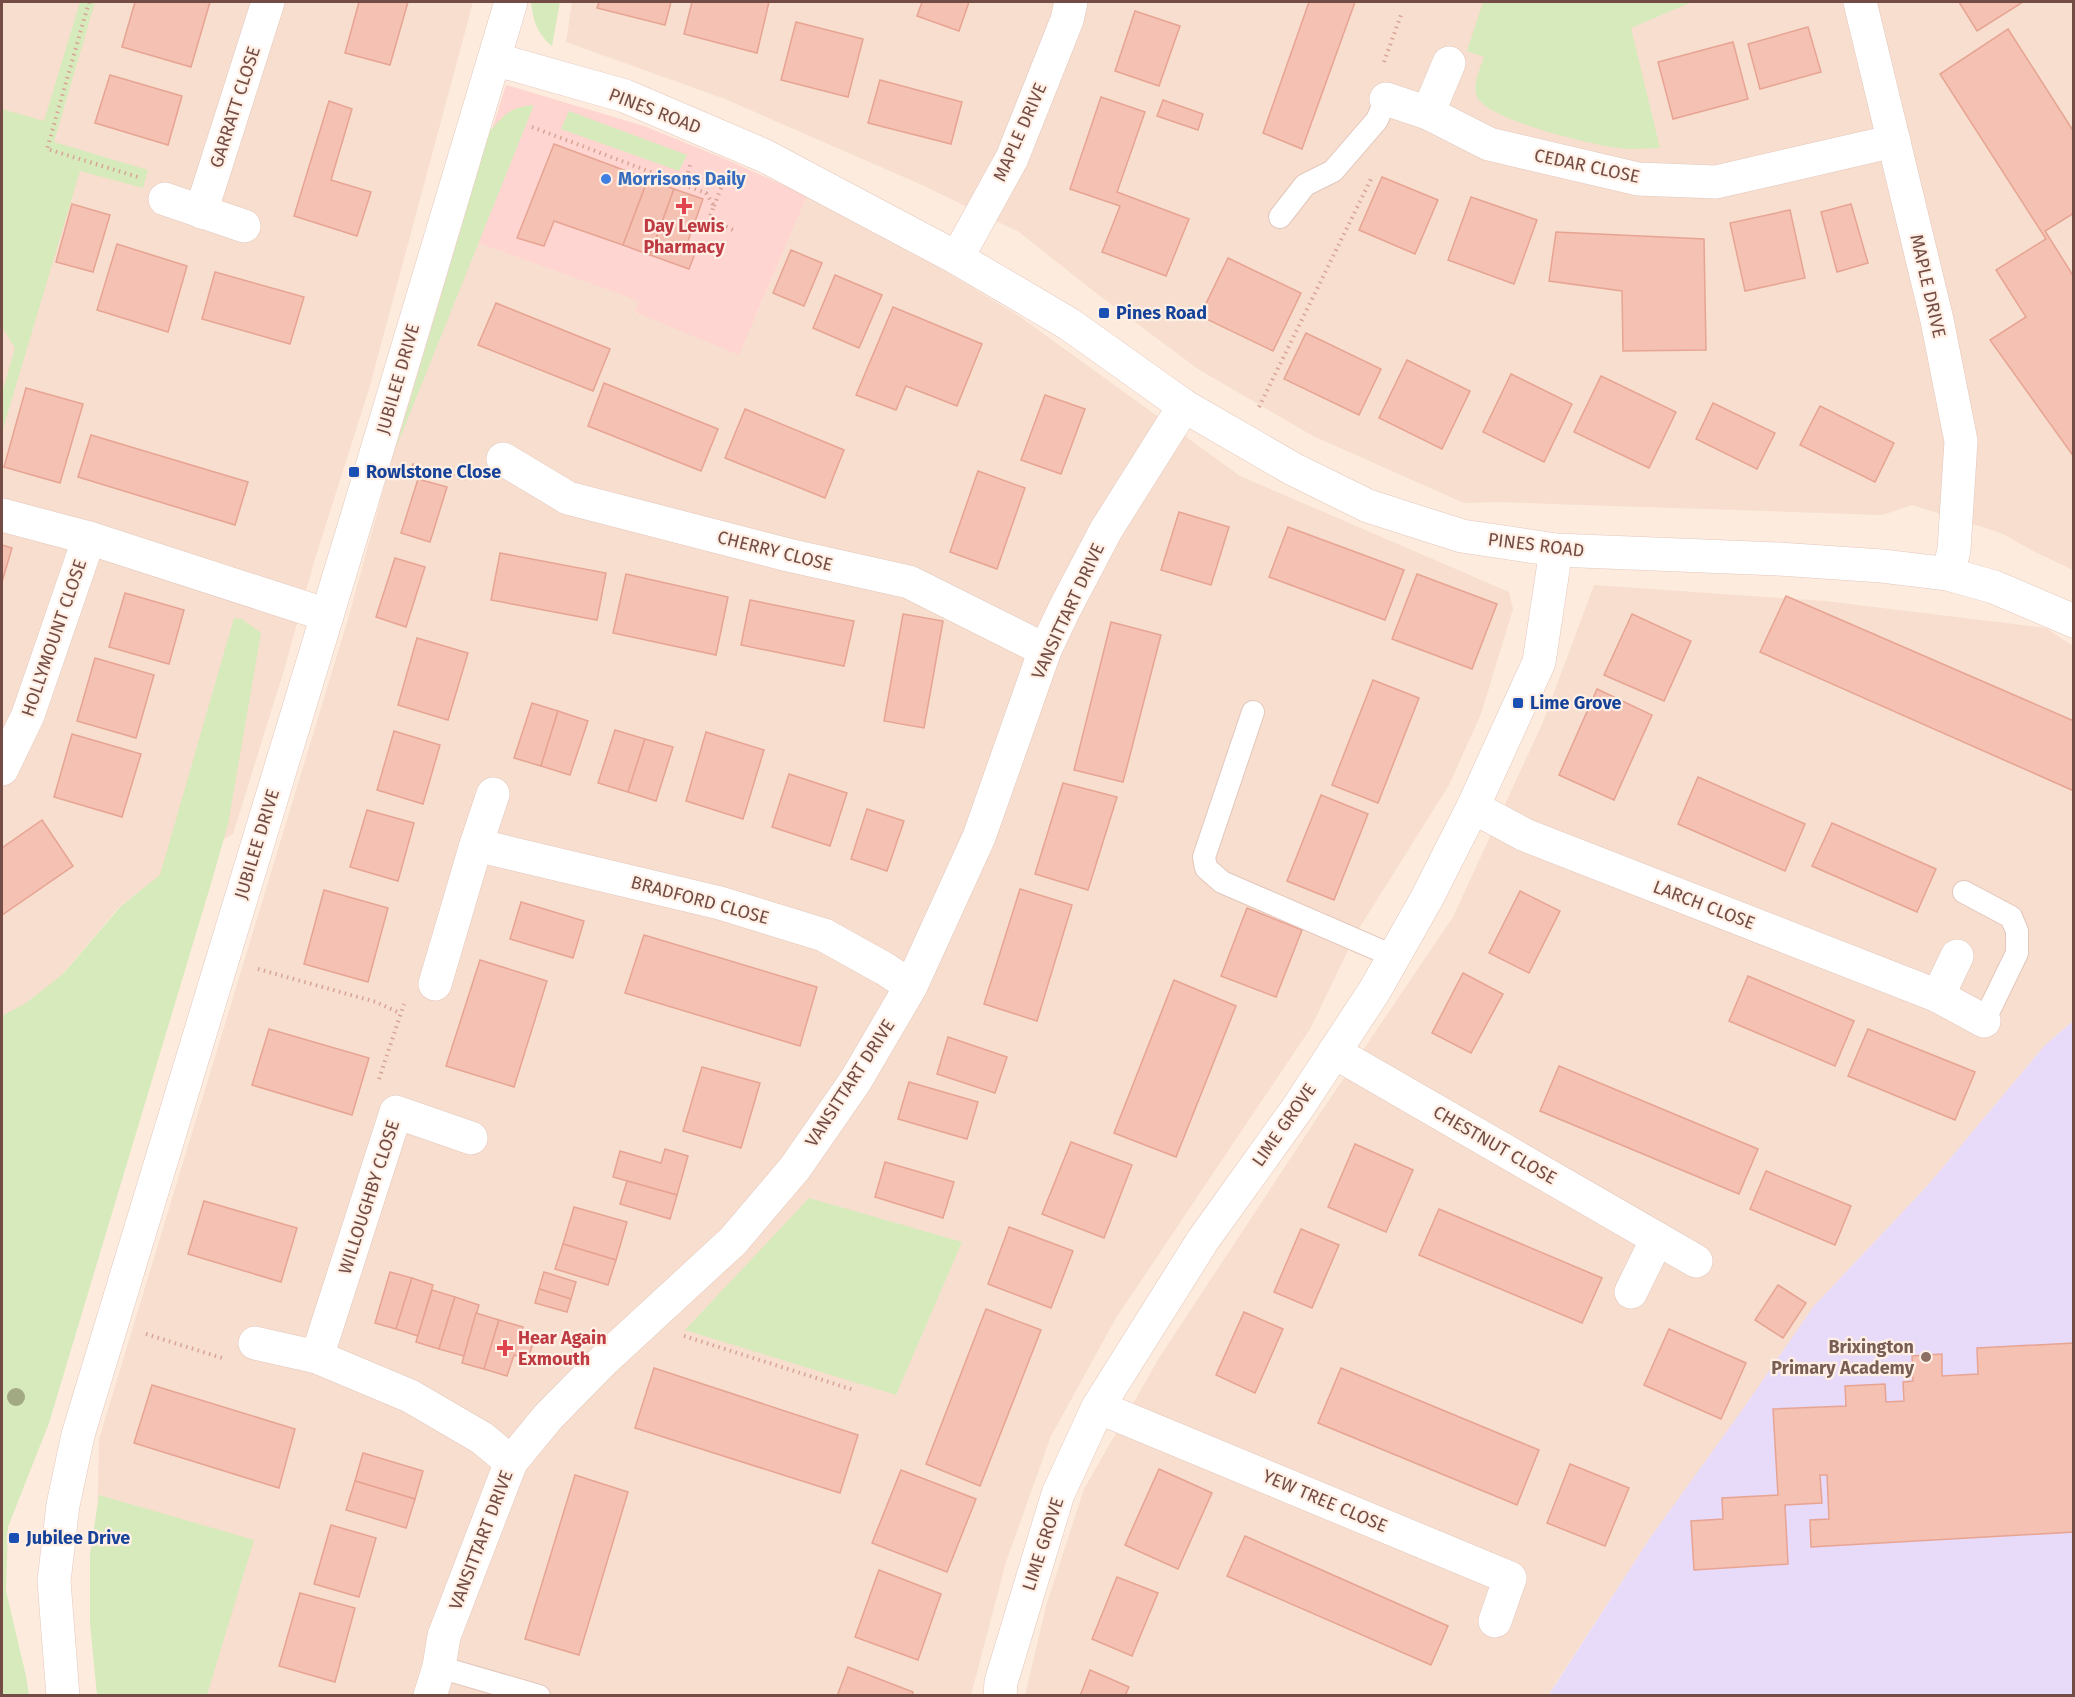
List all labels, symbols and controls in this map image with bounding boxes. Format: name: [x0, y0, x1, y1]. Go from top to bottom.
street label: GARRATT CLOSE: [205, 43, 265, 171]
street label: MAPLE DRIVE: [988, 79, 1052, 185]
street label: PINES ROAD: [606, 83, 704, 139]
street label: CEDAR CLOSE: [1532, 144, 1642, 188]
place label: Morrisons Daily: [618, 168, 746, 190]
marker: Morrisons Daily: [599, 172, 613, 186]
marker: Day Lewis Pharmacy: [677, 199, 691, 213]
place label: Day Lewis Pharmacy: [644, 215, 725, 258]
street label: MAPLE DRIVE: [1905, 232, 1951, 340]
place label: Pines Road: [1116, 302, 1207, 324]
marker: Pines Road: [1097, 306, 1111, 320]
street label: JUBILEE DRIVE: [372, 321, 424, 437]
place label: Rowlstone Close: [366, 461, 501, 483]
marker: Rowlstone Close: [347, 465, 361, 479]
street label: CHERRY CLOSE: [715, 526, 835, 576]
street label: PINES ROAD: [1487, 528, 1585, 562]
street label: VANSITTART DRIVE: [1027, 539, 1109, 683]
street label: HOLLYMOUNT CLOSE: [17, 556, 91, 720]
place label: Lime Grove: [1530, 692, 1621, 714]
marker: Lime Grove: [1511, 696, 1525, 710]
street label: JUBILEE DRIVE: [230, 786, 284, 902]
street label: BRADFORD CLOSE: [629, 871, 771, 929]
street label: LARCH CLOSE: [1650, 876, 1758, 934]
street label: VANSITTART DRIVE: [801, 1015, 899, 1151]
street label: LIME GROVE: [1247, 1079, 1321, 1171]
street label: CHESTNUT CLOSE: [1429, 1101, 1561, 1189]
street label: WILLOUGHBY CLOSE: [334, 1117, 404, 1277]
place label: Hear Again Exmouth: [518, 1327, 607, 1370]
place label: Brixington Primary Academy: [1771, 1336, 1915, 1379]
marker: Hear Again Exmouth: [496, 1339, 514, 1357]
marker: Brixington Primary Academy: [1919, 1350, 1933, 1364]
street label: YEW TREE CLOSE: [1259, 1465, 1391, 1537]
street label: VANSITTART DRIVE: [444, 1467, 518, 1613]
street label: LIME GROVE: [1018, 1495, 1068, 1593]
place label: Jubilee Drive: [25, 1527, 130, 1549]
marker: Jubilee Drive: [7, 1531, 21, 1545]

